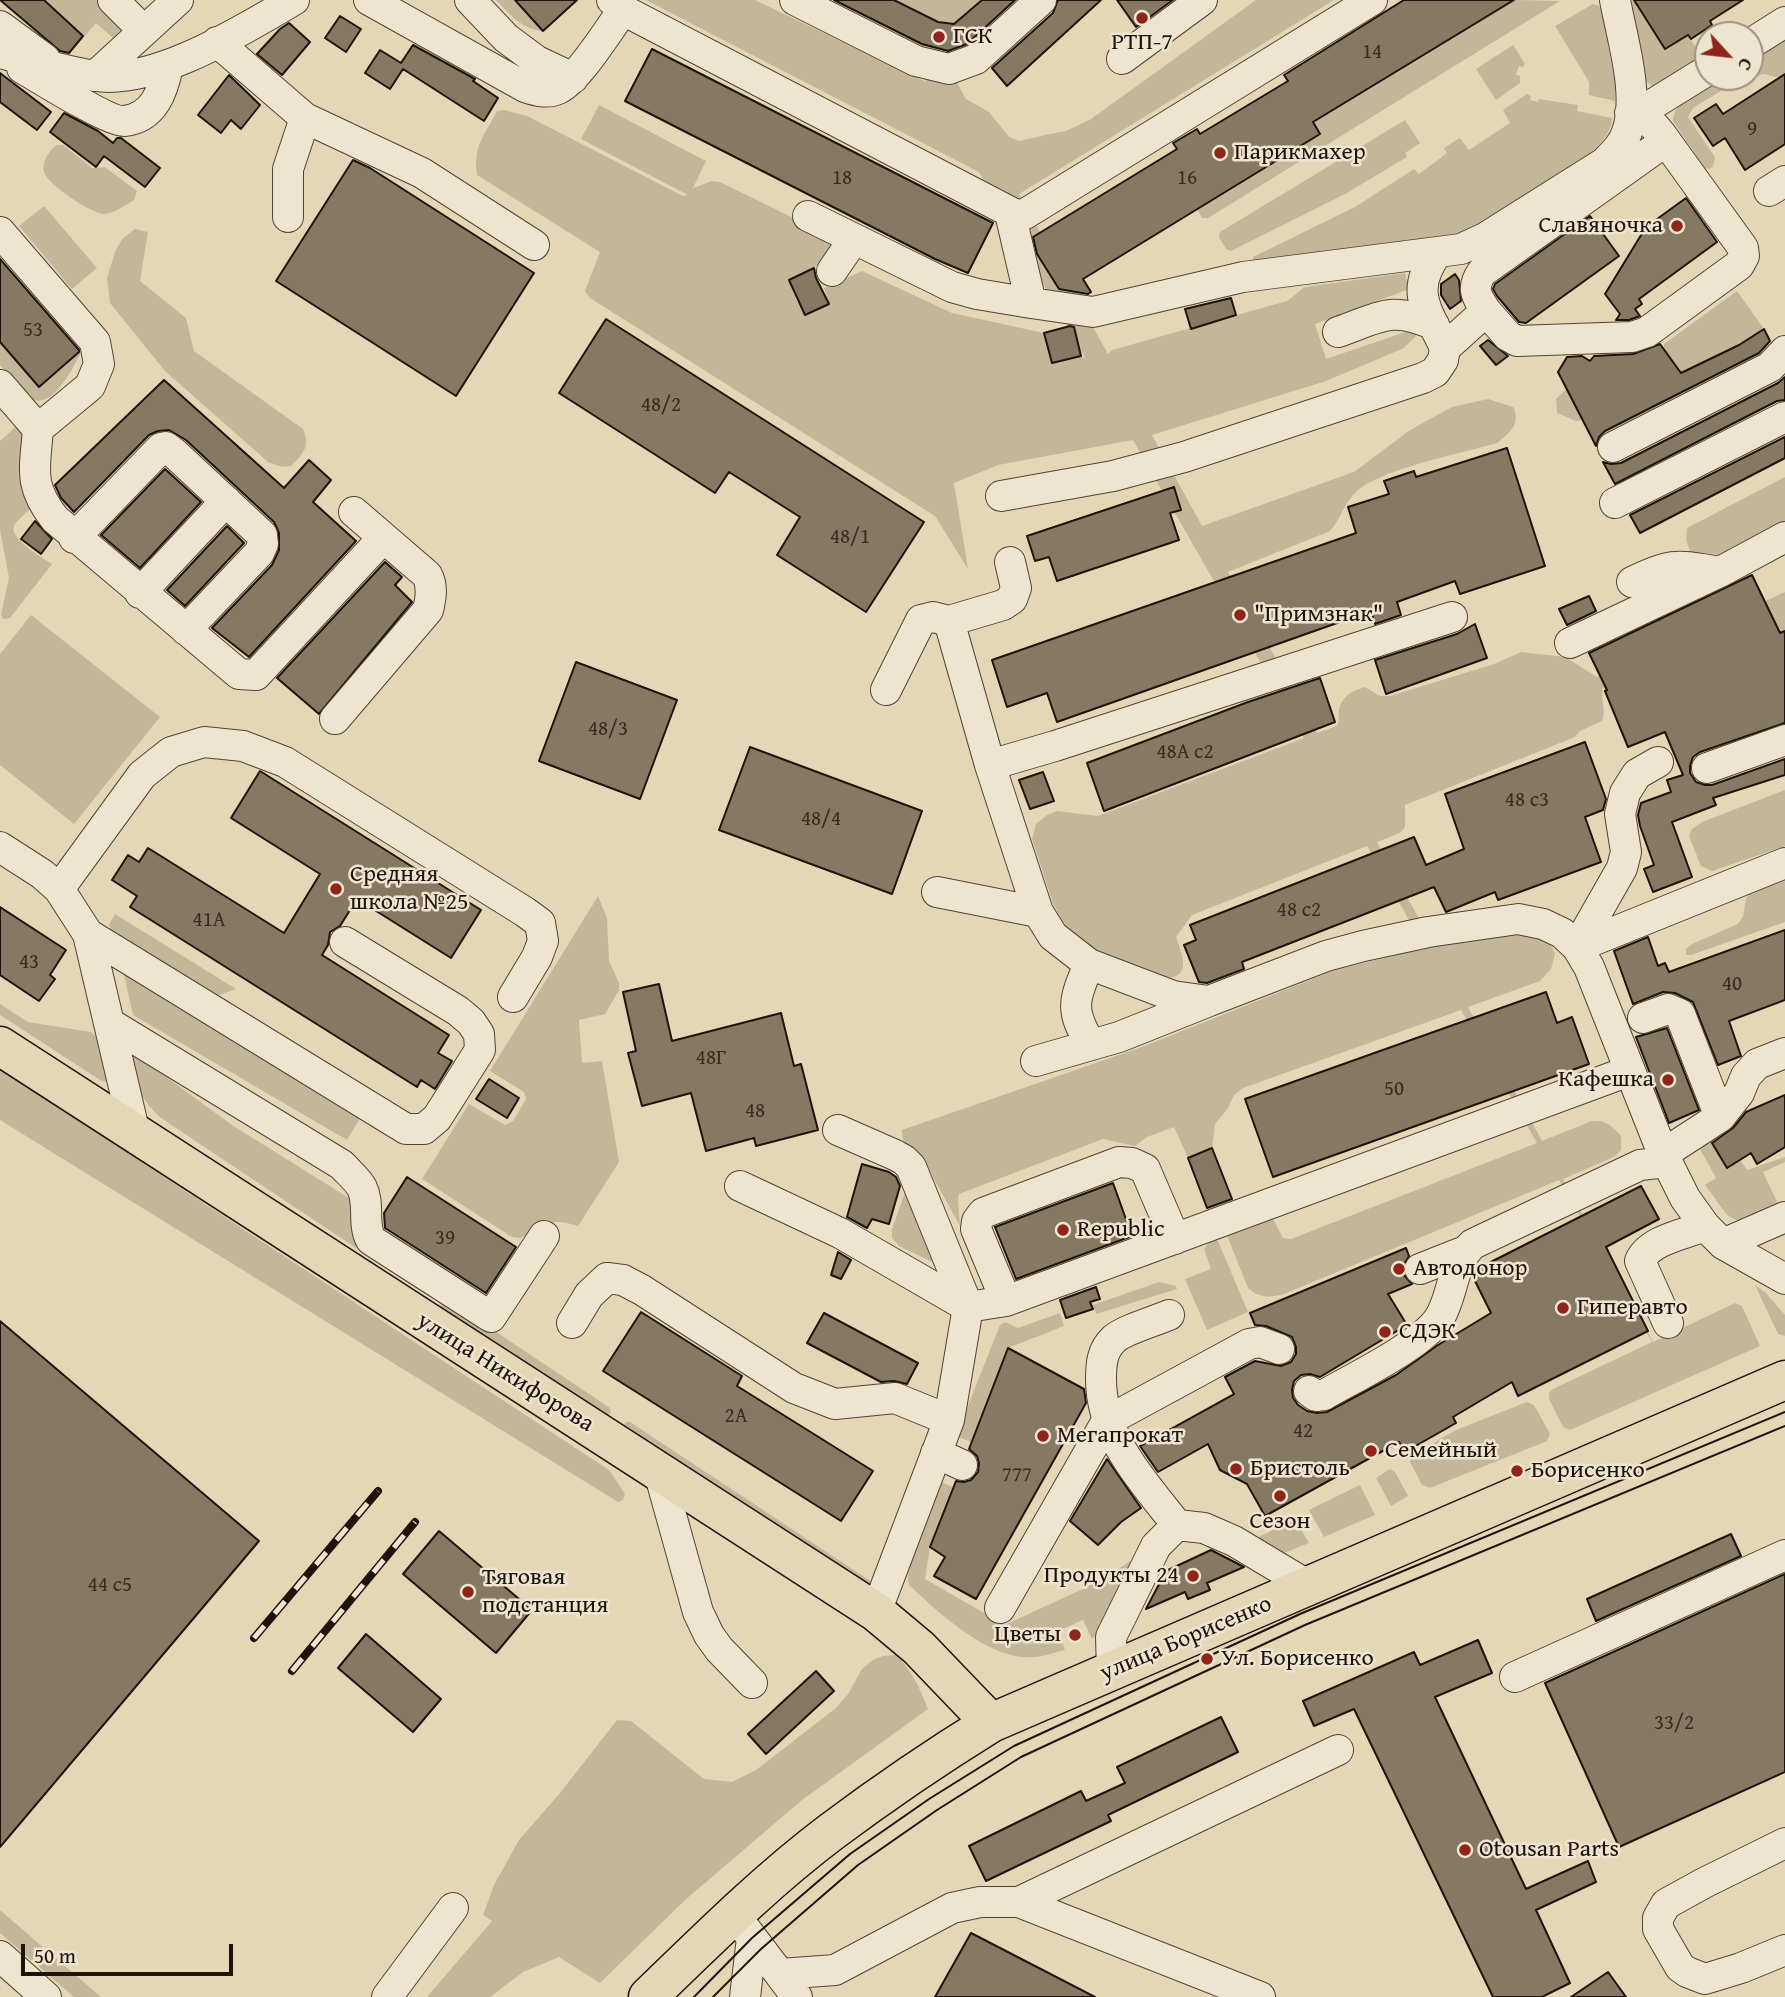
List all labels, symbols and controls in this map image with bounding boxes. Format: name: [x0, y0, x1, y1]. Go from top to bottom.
marker: РТП-7: [1134, 10, 1150, 26]
north arrow: [1694, 21, 1764, 91]
place label: ГСК: [953, 23, 992, 51]
marker: ГСК: [931, 29, 947, 45]
place label: РТП-7: [1111, 29, 1173, 57]
house number: 14: [1362, 40, 1382, 66]
text: С: [1731, 53, 1761, 76]
house number: 9: [1747, 117, 1757, 143]
place label: Парикмахер: [1234, 139, 1366, 167]
marker: Парикмахер: [1212, 145, 1228, 161]
house number: 18: [832, 166, 852, 192]
house number: 16: [1177, 166, 1197, 192]
place label: Славяночка: [1538, 212, 1663, 240]
marker: Славяночка: [1669, 218, 1685, 234]
house number: 53: [23, 318, 43, 344]
house number: 48/2: [641, 393, 681, 419]
house number: 48/1: [830, 525, 870, 551]
place label: "Примзнак": [1254, 601, 1383, 629]
marker: "Примзнак": [1232, 607, 1248, 623]
house number: 48/3: [588, 717, 628, 743]
house number: 48А с2: [1156, 740, 1214, 766]
house number: 48 с3: [1505, 788, 1549, 814]
house number: 48/4: [801, 807, 841, 833]
place label: Средняя школа №25: [350, 861, 469, 917]
marker: Средняя школа №25: [328, 881, 344, 897]
house number: 48 с2: [1277, 898, 1321, 924]
house number: 41А: [193, 908, 225, 934]
house number: 43: [19, 950, 39, 976]
house number: 40: [1722, 972, 1742, 998]
house number: 48Г: [696, 1046, 726, 1072]
place label: Кафешка: [1558, 1066, 1654, 1094]
marker: Кафешка: [1660, 1072, 1676, 1088]
house number: 50: [1384, 1077, 1404, 1103]
house number: 48: [745, 1099, 765, 1125]
place label: Republic: [1077, 1216, 1165, 1244]
marker: Republic: [1055, 1222, 1071, 1238]
house number: 39: [435, 1226, 455, 1252]
place label: Автодонор: [1413, 1255, 1528, 1283]
marker: Автодонор: [1391, 1261, 1407, 1277]
place label: Гиперавто: [1577, 1294, 1688, 1322]
marker: Гиперавто: [1555, 1300, 1571, 1316]
street label: улица Никифорова: [411, 1307, 599, 1439]
place label: СДЭК: [1399, 1318, 1456, 1346]
marker: СДЭК: [1377, 1324, 1393, 1340]
house number: 2А: [725, 1404, 747, 1430]
house number: 42: [1293, 1419, 1313, 1445]
place label: Мегапрокат: [1057, 1422, 1183, 1450]
marker: Мегапрокат: [1035, 1428, 1051, 1444]
place label: Семейный: [1385, 1437, 1497, 1465]
marker: Семейный: [1363, 1443, 1379, 1459]
place label: Бристоль: [1250, 1455, 1350, 1483]
place label: Борисенко: [1531, 1457, 1645, 1485]
marker: Бристоль: [1228, 1461, 1244, 1477]
house number: 777: [1002, 1463, 1032, 1489]
marker: Борисенко: [1509, 1463, 1525, 1479]
marker: Сезон: [1272, 1488, 1288, 1504]
place label: Сезон: [1250, 1508, 1310, 1536]
place label: Продукты 24: [1044, 1562, 1179, 1590]
place label: Тяговая подстанция: [482, 1564, 608, 1620]
marker: Продукты 24: [1185, 1568, 1201, 1584]
house number: 44 с5: [88, 1573, 132, 1599]
marker: Тяговая подстанция: [460, 1584, 476, 1600]
street label: улица Борисенко: [1096, 1590, 1276, 1688]
place label: Цветы: [994, 1621, 1061, 1649]
marker: Цветы: [1067, 1627, 1083, 1643]
place label: Ул. Борисенко: [1221, 1645, 1374, 1673]
marker: Ул. Борисенко: [1199, 1651, 1215, 1667]
house number: 33/2: [1654, 1711, 1694, 1737]
place label: Otousan Parts: [1479, 1836, 1619, 1864]
marker: Otousan Parts: [1457, 1842, 1473, 1858]
scale bar: [24, 1930, 236, 1974]
text: 50 m: [34, 1940, 76, 1971]

